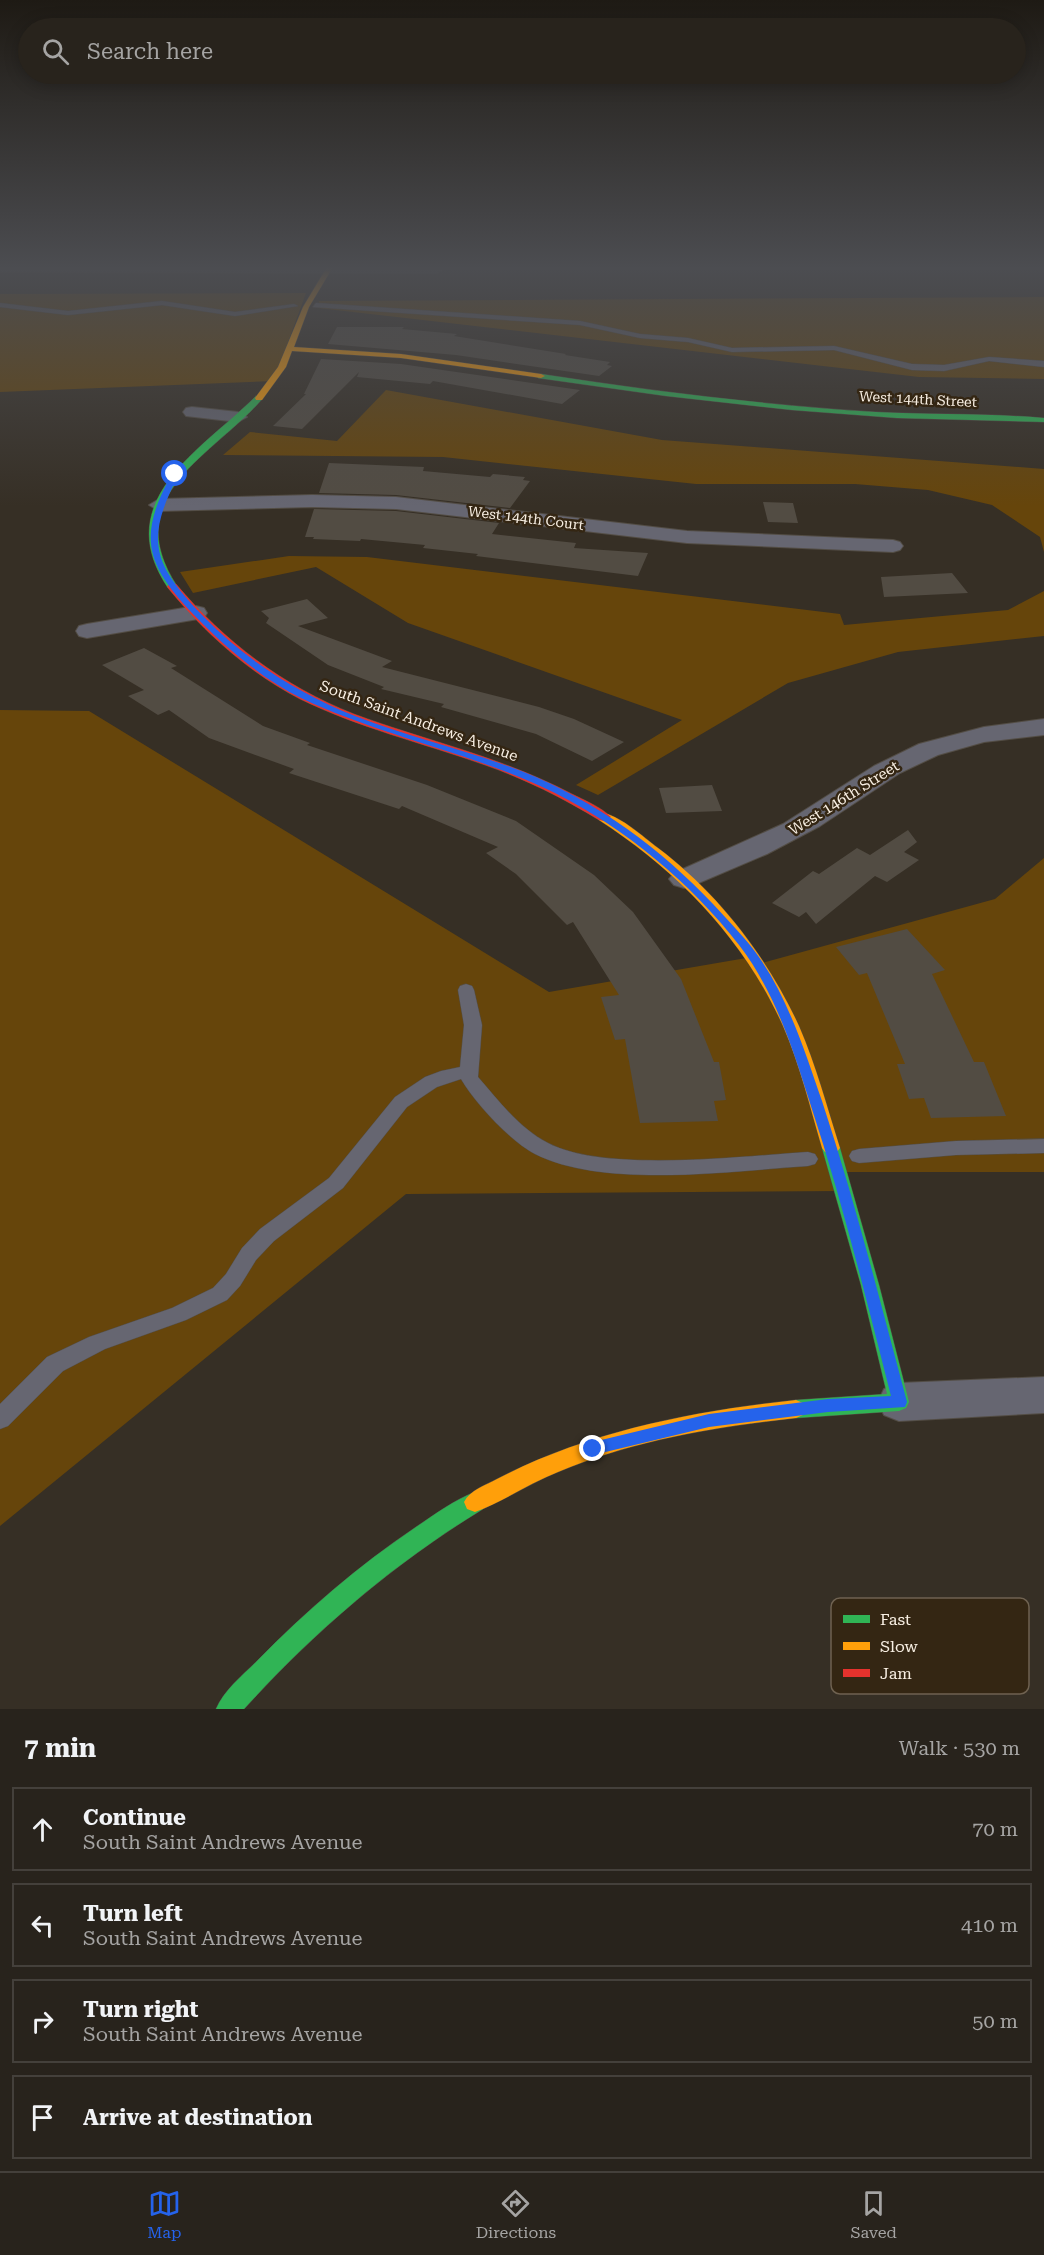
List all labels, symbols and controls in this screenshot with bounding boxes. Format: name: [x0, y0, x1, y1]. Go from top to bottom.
search box: [18, 18, 1026, 84]
icon: search: [39, 35, 72, 68]
text: Search here: [87, 39, 213, 64]
street label: West 144th Street: [859, 388, 977, 410]
route start: [161, 460, 187, 486]
street label: West 144th Court: [467, 503, 585, 533]
street label: South Saint Andrews Avenue: [317, 677, 521, 765]
street label: West 146th Street: [786, 757, 903, 839]
route end: [579, 1435, 605, 1461]
legend: [831, 1598, 1029, 1694]
text: Fast: [880, 1610, 911, 1629]
text: Slow: [880, 1637, 918, 1656]
text: Jam: [880, 1664, 912, 1683]
text: 7 min: [24, 1733, 96, 1763]
text: Walk · 530 m: [899, 1736, 1020, 1760]
text: Continue: [83, 1805, 186, 1830]
icon: ahead: [26, 1813, 59, 1846]
text: 70 m: [972, 1817, 1018, 1841]
text: South Saint Andrews Avenue: [83, 1830, 362, 1854]
text: Turn left: [83, 1901, 183, 1926]
icon: left: [26, 1909, 59, 1942]
text: 410 m: [961, 1913, 1018, 1937]
text: South Saint Andrews Avenue: [83, 1926, 362, 1950]
text: Turn right: [83, 1997, 198, 2022]
icon: right: [26, 2005, 59, 2038]
text: 50 m: [972, 2009, 1018, 2033]
text: South Saint Andrews Avenue: [83, 2022, 362, 2046]
icon: arrive: [26, 2101, 59, 2134]
text: Arrive at destination: [83, 2105, 312, 2130]
tab: Map: [147, 2187, 181, 2242]
tab: Directions: [476, 2187, 556, 2242]
tab: Saved: [850, 2187, 897, 2242]

